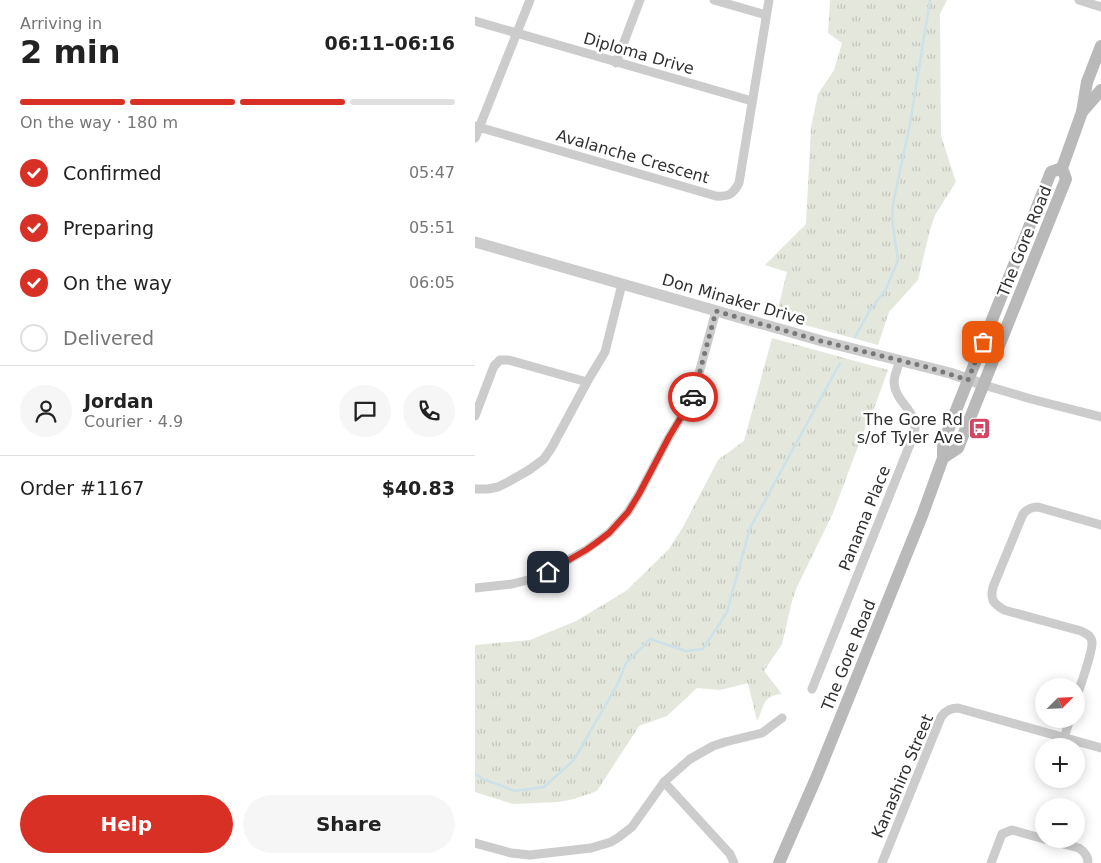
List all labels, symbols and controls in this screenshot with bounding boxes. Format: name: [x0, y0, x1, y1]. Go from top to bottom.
text: Arriving in: [20, 14, 102, 33]
street label: Diploma Drive: [581, 29, 696, 78]
text: 06:11–06:16: [325, 32, 455, 54]
text: 2 min: [20, 33, 121, 71]
text: On the way · 180 m: [20, 113, 178, 132]
street label: Avalanche Crescent: [554, 126, 712, 187]
icon: check: [20, 159, 48, 187]
text: Confirmed: [63, 162, 162, 184]
text: 05:47: [409, 163, 455, 182]
street label: The Gore Road: [993, 183, 1055, 301]
icon: check: [20, 214, 48, 242]
text: Preparing: [63, 217, 154, 239]
text: 05:51: [409, 218, 455, 237]
icon: check: [20, 269, 48, 297]
street label: Don Minaker Drive: [660, 270, 808, 329]
text: On the way: [63, 272, 172, 294]
text: 06:05: [409, 273, 455, 292]
pin: [962, 321, 1004, 363]
text: Delivered: [63, 327, 154, 349]
icon: bag: [969, 328, 997, 356]
courier: [668, 372, 718, 422]
icon: car: [679, 383, 707, 411]
button: person: [20, 385, 72, 437]
button: chat: [339, 385, 391, 437]
button: phone: [403, 385, 455, 437]
text: Jordan: [84, 390, 153, 412]
place label: The Gore Rd s/of Tyler Ave: [857, 410, 963, 447]
text: Courier · 4.9: [84, 412, 183, 431]
bus stop icon: The Gore Rd s/of Tyler Ave: [967, 416, 991, 440]
street label: Panama Place: [835, 463, 894, 574]
text: Order #1167: [20, 477, 144, 499]
text: $40.83: [382, 477, 455, 499]
pin: [527, 551, 569, 593]
icon: home: [534, 558, 562, 586]
street label: The Gore Road: [817, 597, 879, 715]
north arrow: [1035, 678, 1085, 728]
map controls: [1035, 678, 1085, 848]
street label: Kanashiro Street: [868, 711, 937, 841]
button: +: [1035, 738, 1085, 788]
button: Help: [20, 795, 233, 853]
button: Share: [243, 795, 455, 853]
button: −: [1035, 798, 1085, 848]

